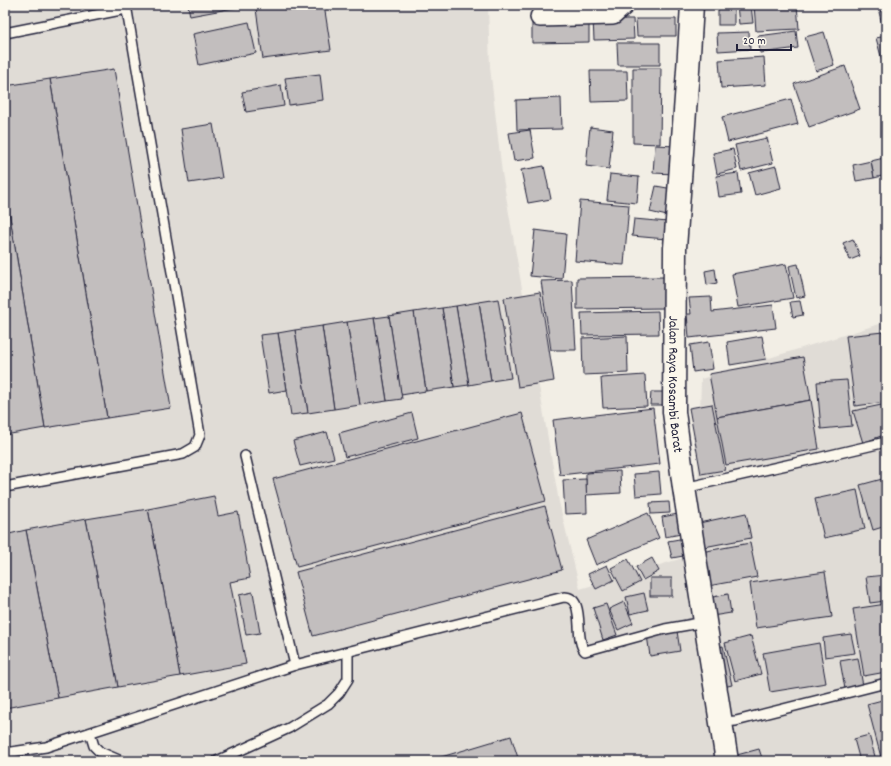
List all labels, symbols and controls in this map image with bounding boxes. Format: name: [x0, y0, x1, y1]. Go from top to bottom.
scale bar: [737, 26, 791, 52]
text: 20 m: [743, 33, 766, 50]
street label: Jalan Raya Kosambi Barat: [662, 316, 687, 454]

